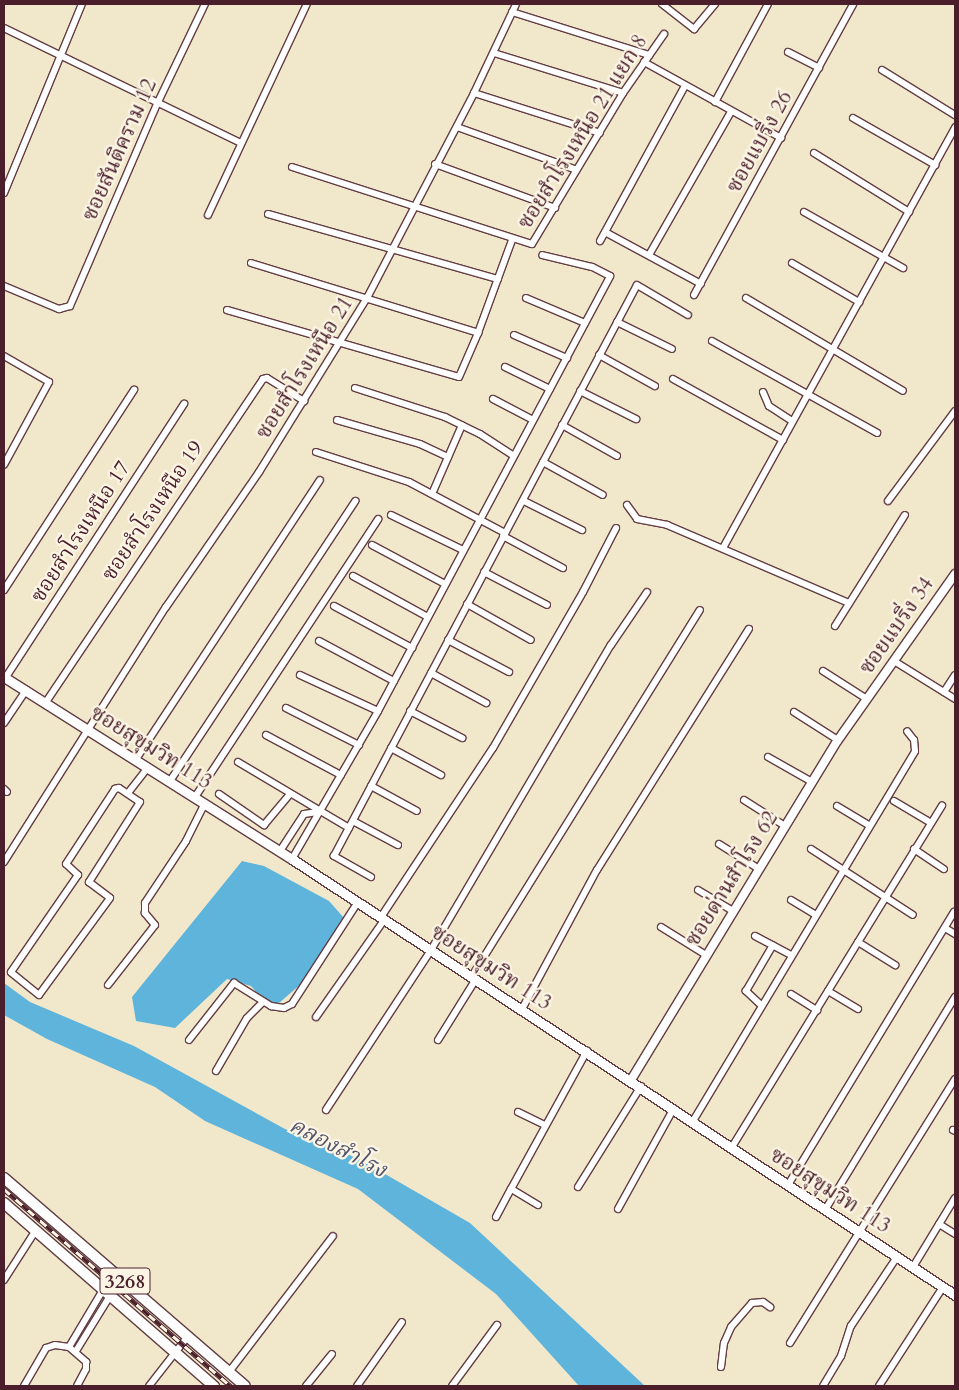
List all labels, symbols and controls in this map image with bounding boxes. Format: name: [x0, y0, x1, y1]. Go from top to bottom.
street label: ซอยสำโรงเหนือ 21 แยก 8: [513, 30, 653, 234]
street label: ซอยสันติคราม 12: [77, 75, 163, 225]
street label: ซอยแบริ่ง 26: [722, 87, 798, 197]
street label: ซอยสำโรงเหนือ 21: [251, 292, 359, 444]
street label: ซอยสำโรงเหนือ 19: [97, 436, 209, 586]
street label: ซอยสำโรงเหนือ 17: [26, 457, 136, 607]
street label: ซอยแบริ่ง 34: [854, 573, 940, 679]
street label: ซอยสุขุมวิท 113: [86, 701, 216, 795]
street label: ซอยด่านสำโรง 62: [680, 807, 784, 951]
street label: ซอยสุขุมวิท 113: [426, 920, 556, 1016]
water label: คลองสำโรง: [285, 1112, 391, 1184]
street label: ซอยสุขุมวิท 113: [765, 1143, 895, 1239]
road number: 3268: [99, 1264, 151, 1298]

